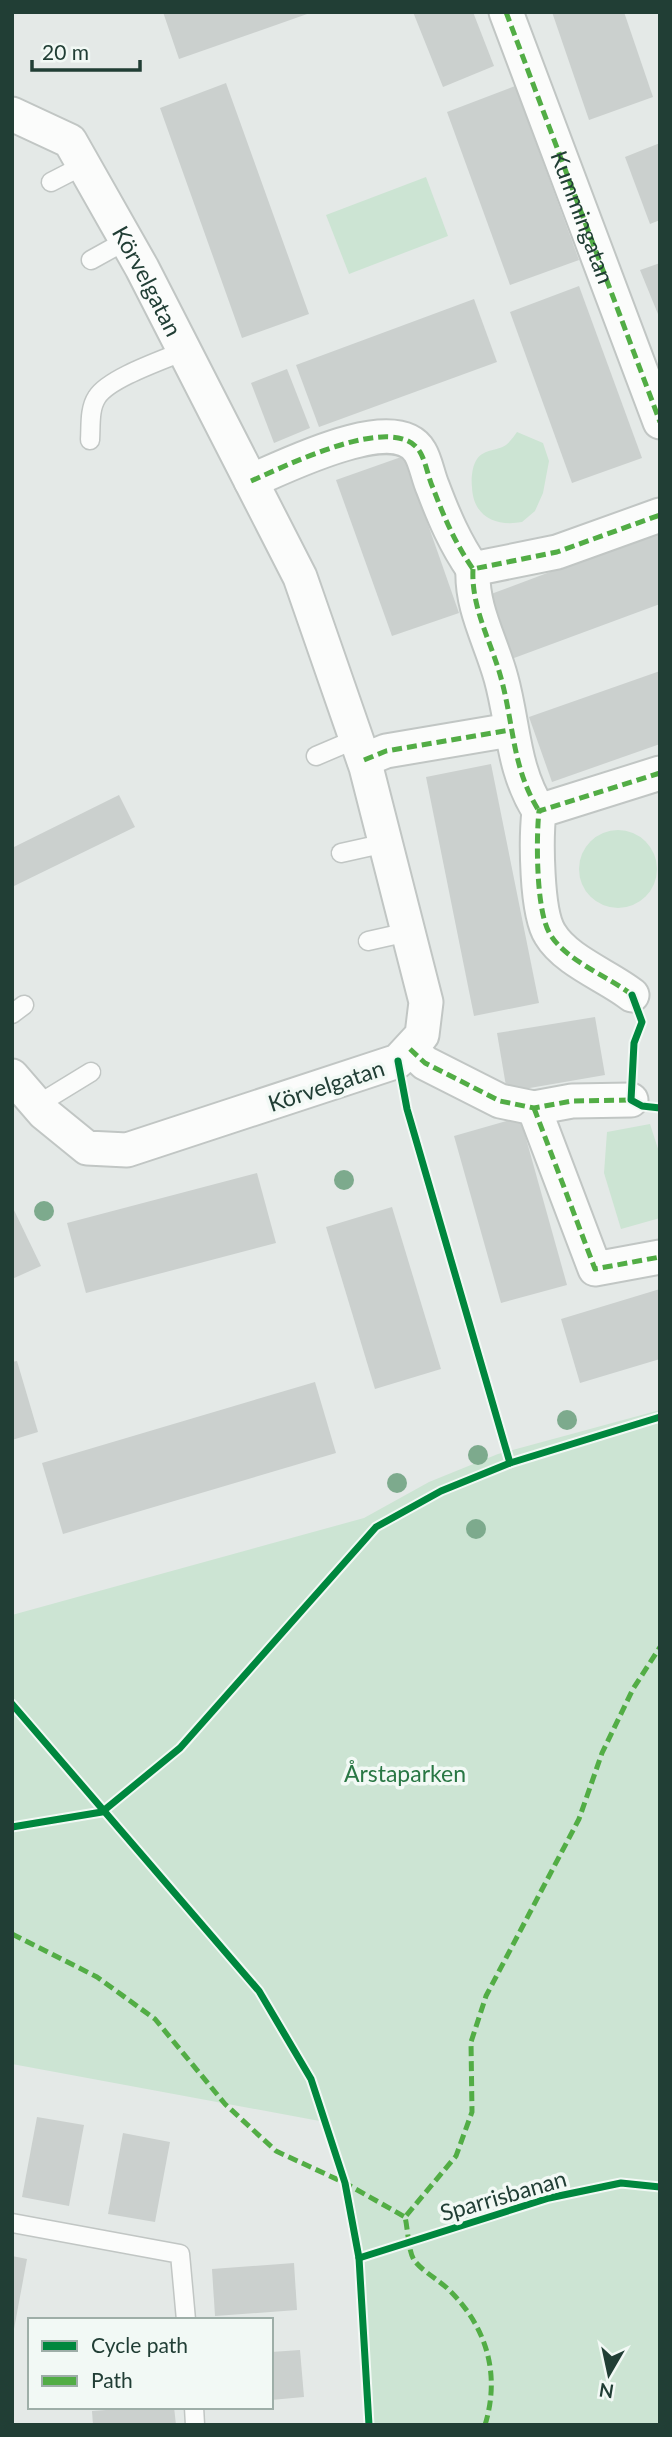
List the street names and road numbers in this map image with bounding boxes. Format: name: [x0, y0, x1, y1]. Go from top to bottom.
street label: Kummingatan: [545, 147, 621, 287]
street label: Körvelgatan: [107, 221, 188, 341]
street label: Körvelgatan: [264, 1053, 388, 1117]
street label: Sparrisbanan: [437, 2164, 569, 2226]

